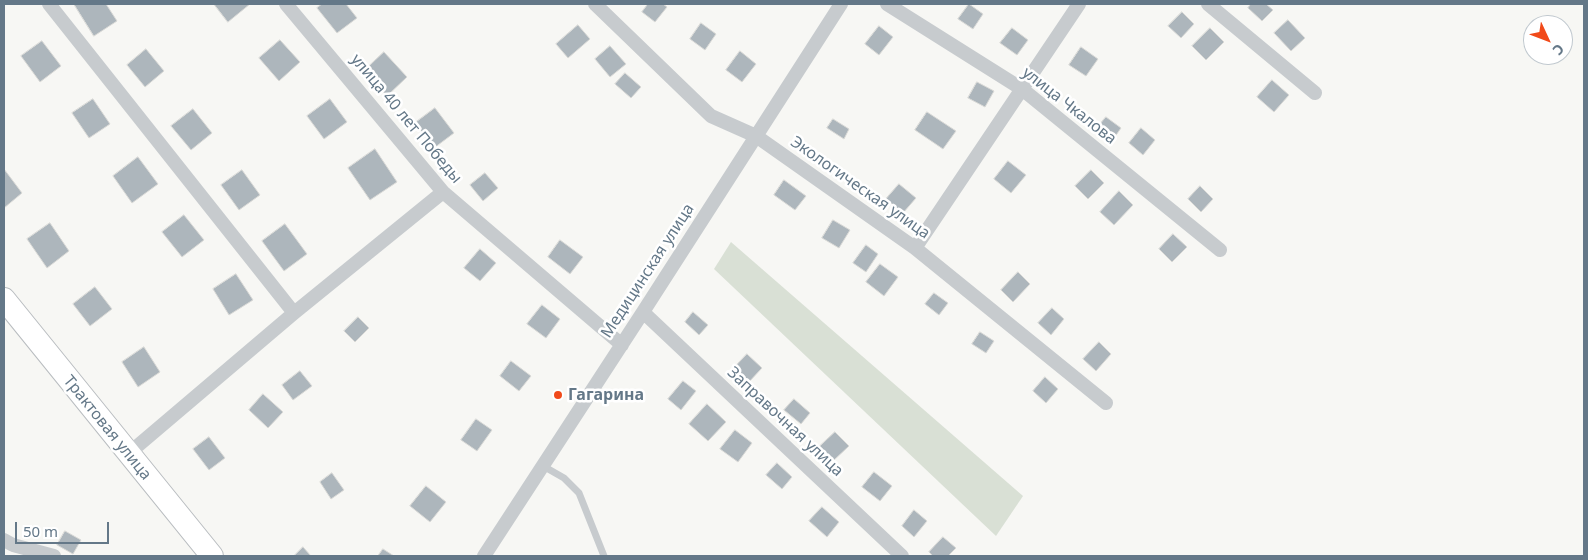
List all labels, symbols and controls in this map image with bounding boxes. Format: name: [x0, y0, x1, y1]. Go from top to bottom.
north arrow: [1523, 15, 1573, 65]
text: С: [1549, 40, 1569, 60]
street label: улица 40 лет Победы: [346, 50, 466, 188]
street label: улица Чкалова: [1018, 63, 1120, 149]
street label: Экологическая улица: [787, 133, 933, 243]
street label: Медицинская улица: [597, 200, 699, 342]
street label: Заправочная улица: [723, 363, 847, 481]
street label: Трактовая улица: [59, 372, 155, 484]
place label: Гагарина: [568, 385, 644, 405]
marker: Гагарина: [552, 389, 564, 401]
scale bar: [18, 512, 111, 544]
text: 50 m: [23, 521, 58, 541]

